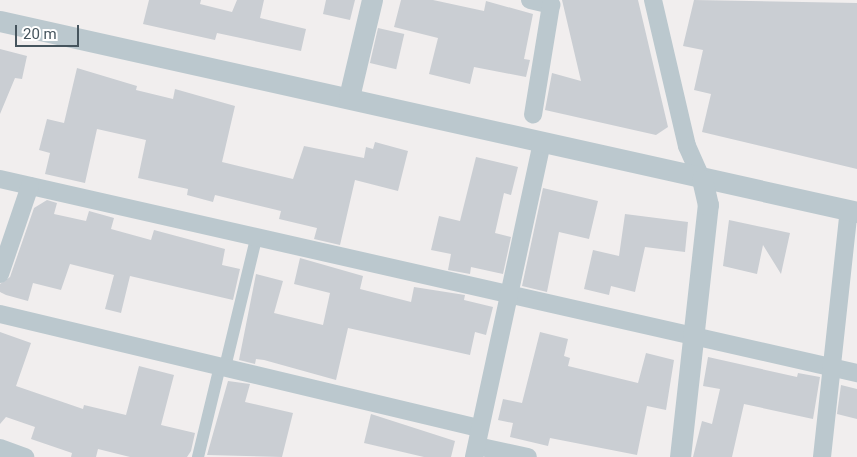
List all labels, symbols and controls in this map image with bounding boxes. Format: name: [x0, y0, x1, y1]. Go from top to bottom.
scale bar: [18, 15, 81, 47]
text: 20 m: [23, 25, 57, 43]

